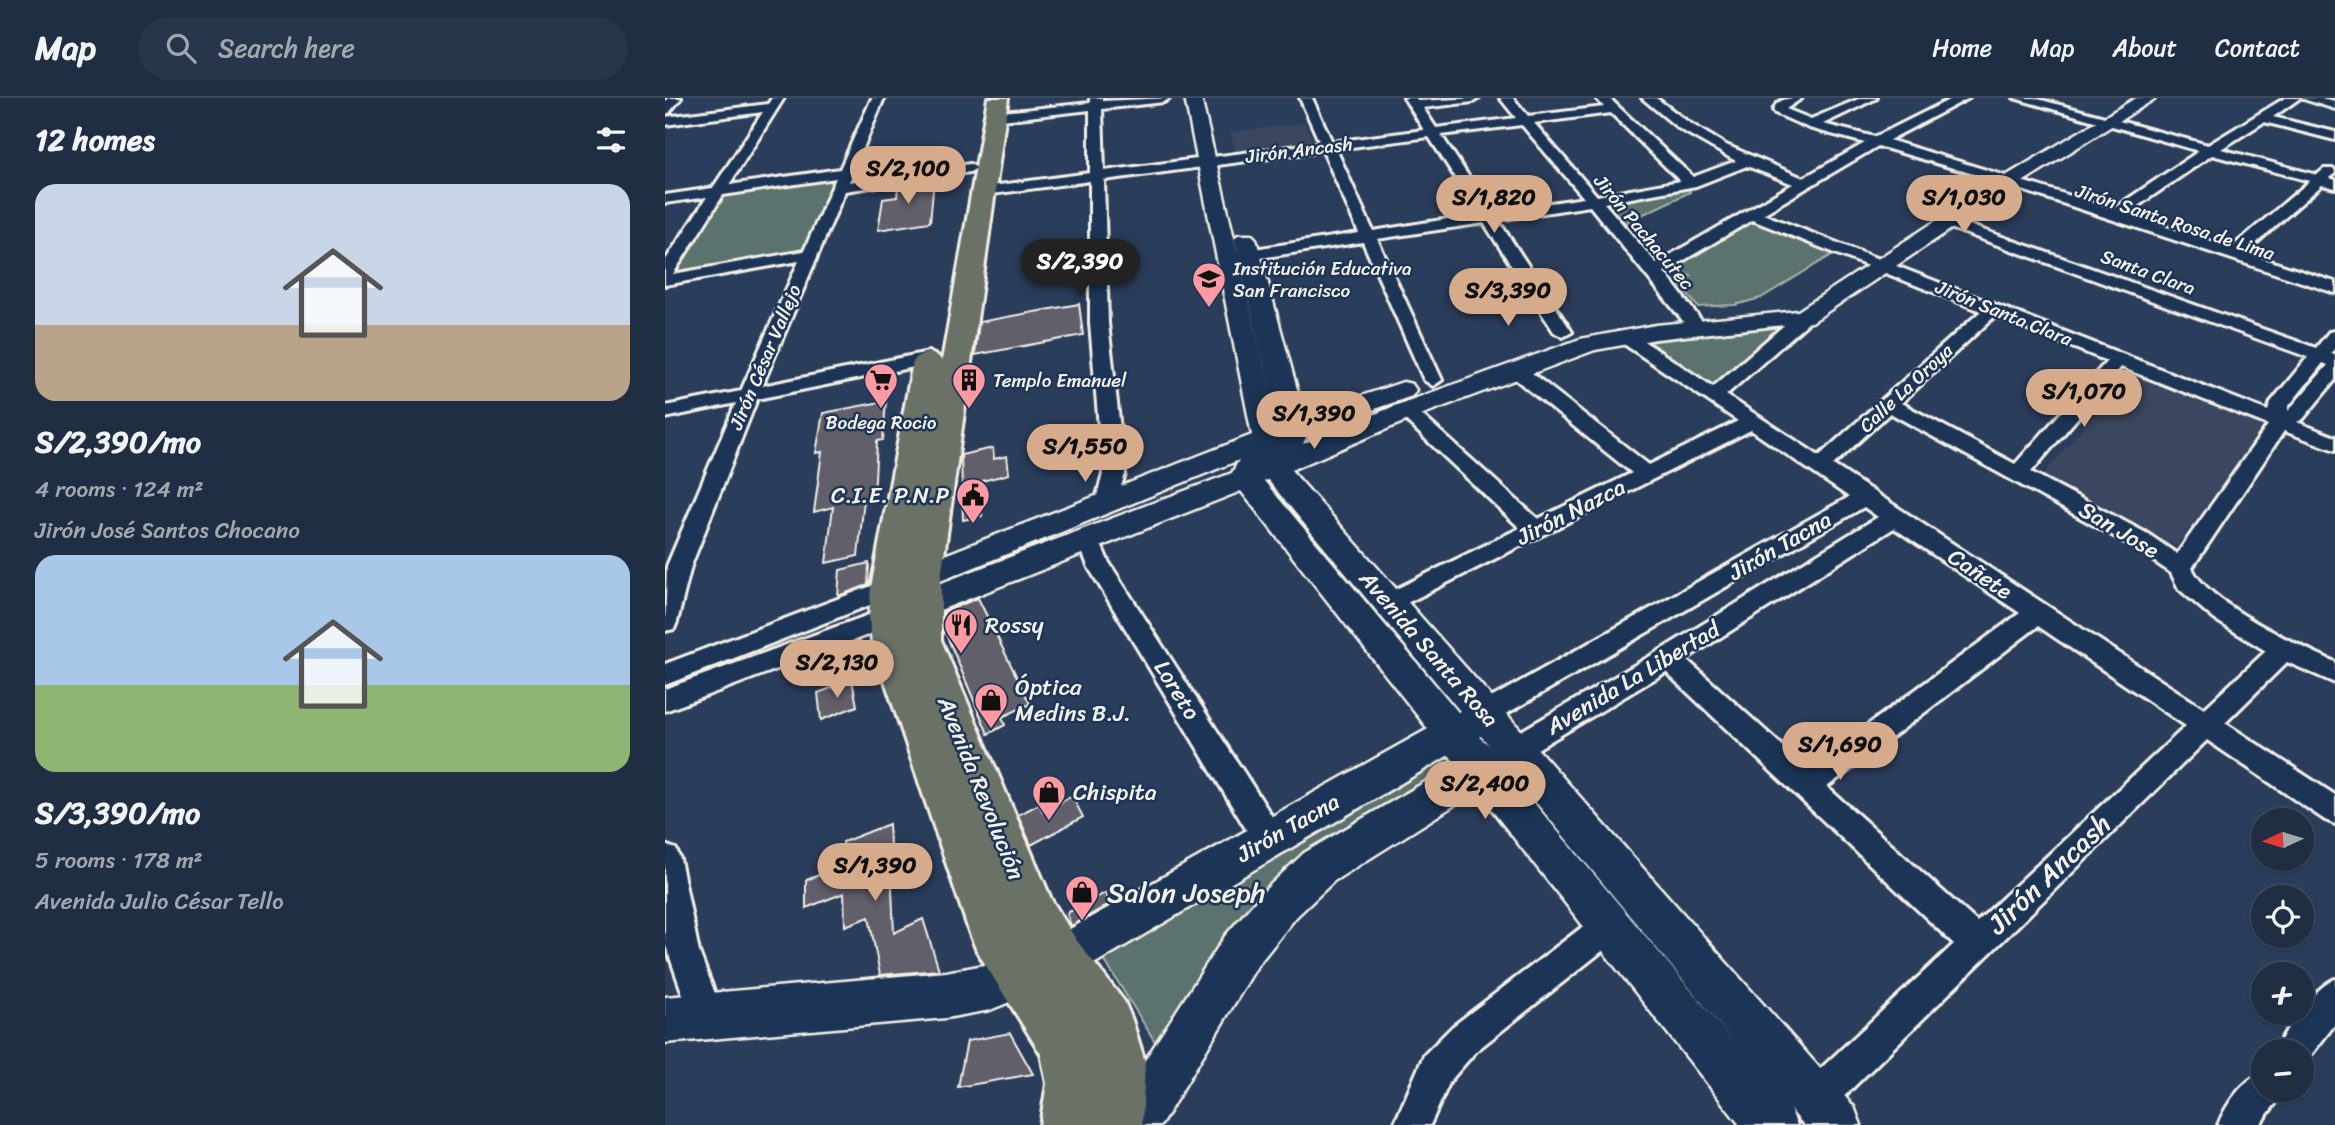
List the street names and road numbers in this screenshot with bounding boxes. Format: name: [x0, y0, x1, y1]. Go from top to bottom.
street label: Jirón Ancash: [1243, 127, 1354, 173]
street label: Jirón Pachacutec: [1585, 166, 1703, 298]
street label: Jirón Santa Rosa de Lima: [2070, 174, 2279, 270]
street label: Santa Clara: [2096, 240, 2200, 305]
street label: Jirón Santa Clara: [1930, 270, 2078, 356]
street label: Jirón César Vallejo: [719, 279, 811, 436]
street label: Calle La Oroya: [1851, 335, 1961, 441]
street label: Jirón Nazca: [1508, 467, 1633, 558]
street label: San Jose: [2071, 490, 2167, 570]
street label: Jirón Tacna: [1720, 500, 1840, 593]
street label: Cañete: [1939, 537, 2021, 611]
street label: Avenida Santa Rosa: [1348, 560, 1510, 737]
street label: Avenida La Libertad: [1537, 609, 1730, 747]
street label: Loreto: [1142, 652, 1212, 728]
street label: Avenida Revolución: [925, 689, 1037, 886]
street label: Jirón Tacna: [1228, 782, 1348, 875]
street label: Jirón Ancash: [1974, 801, 2123, 947]

